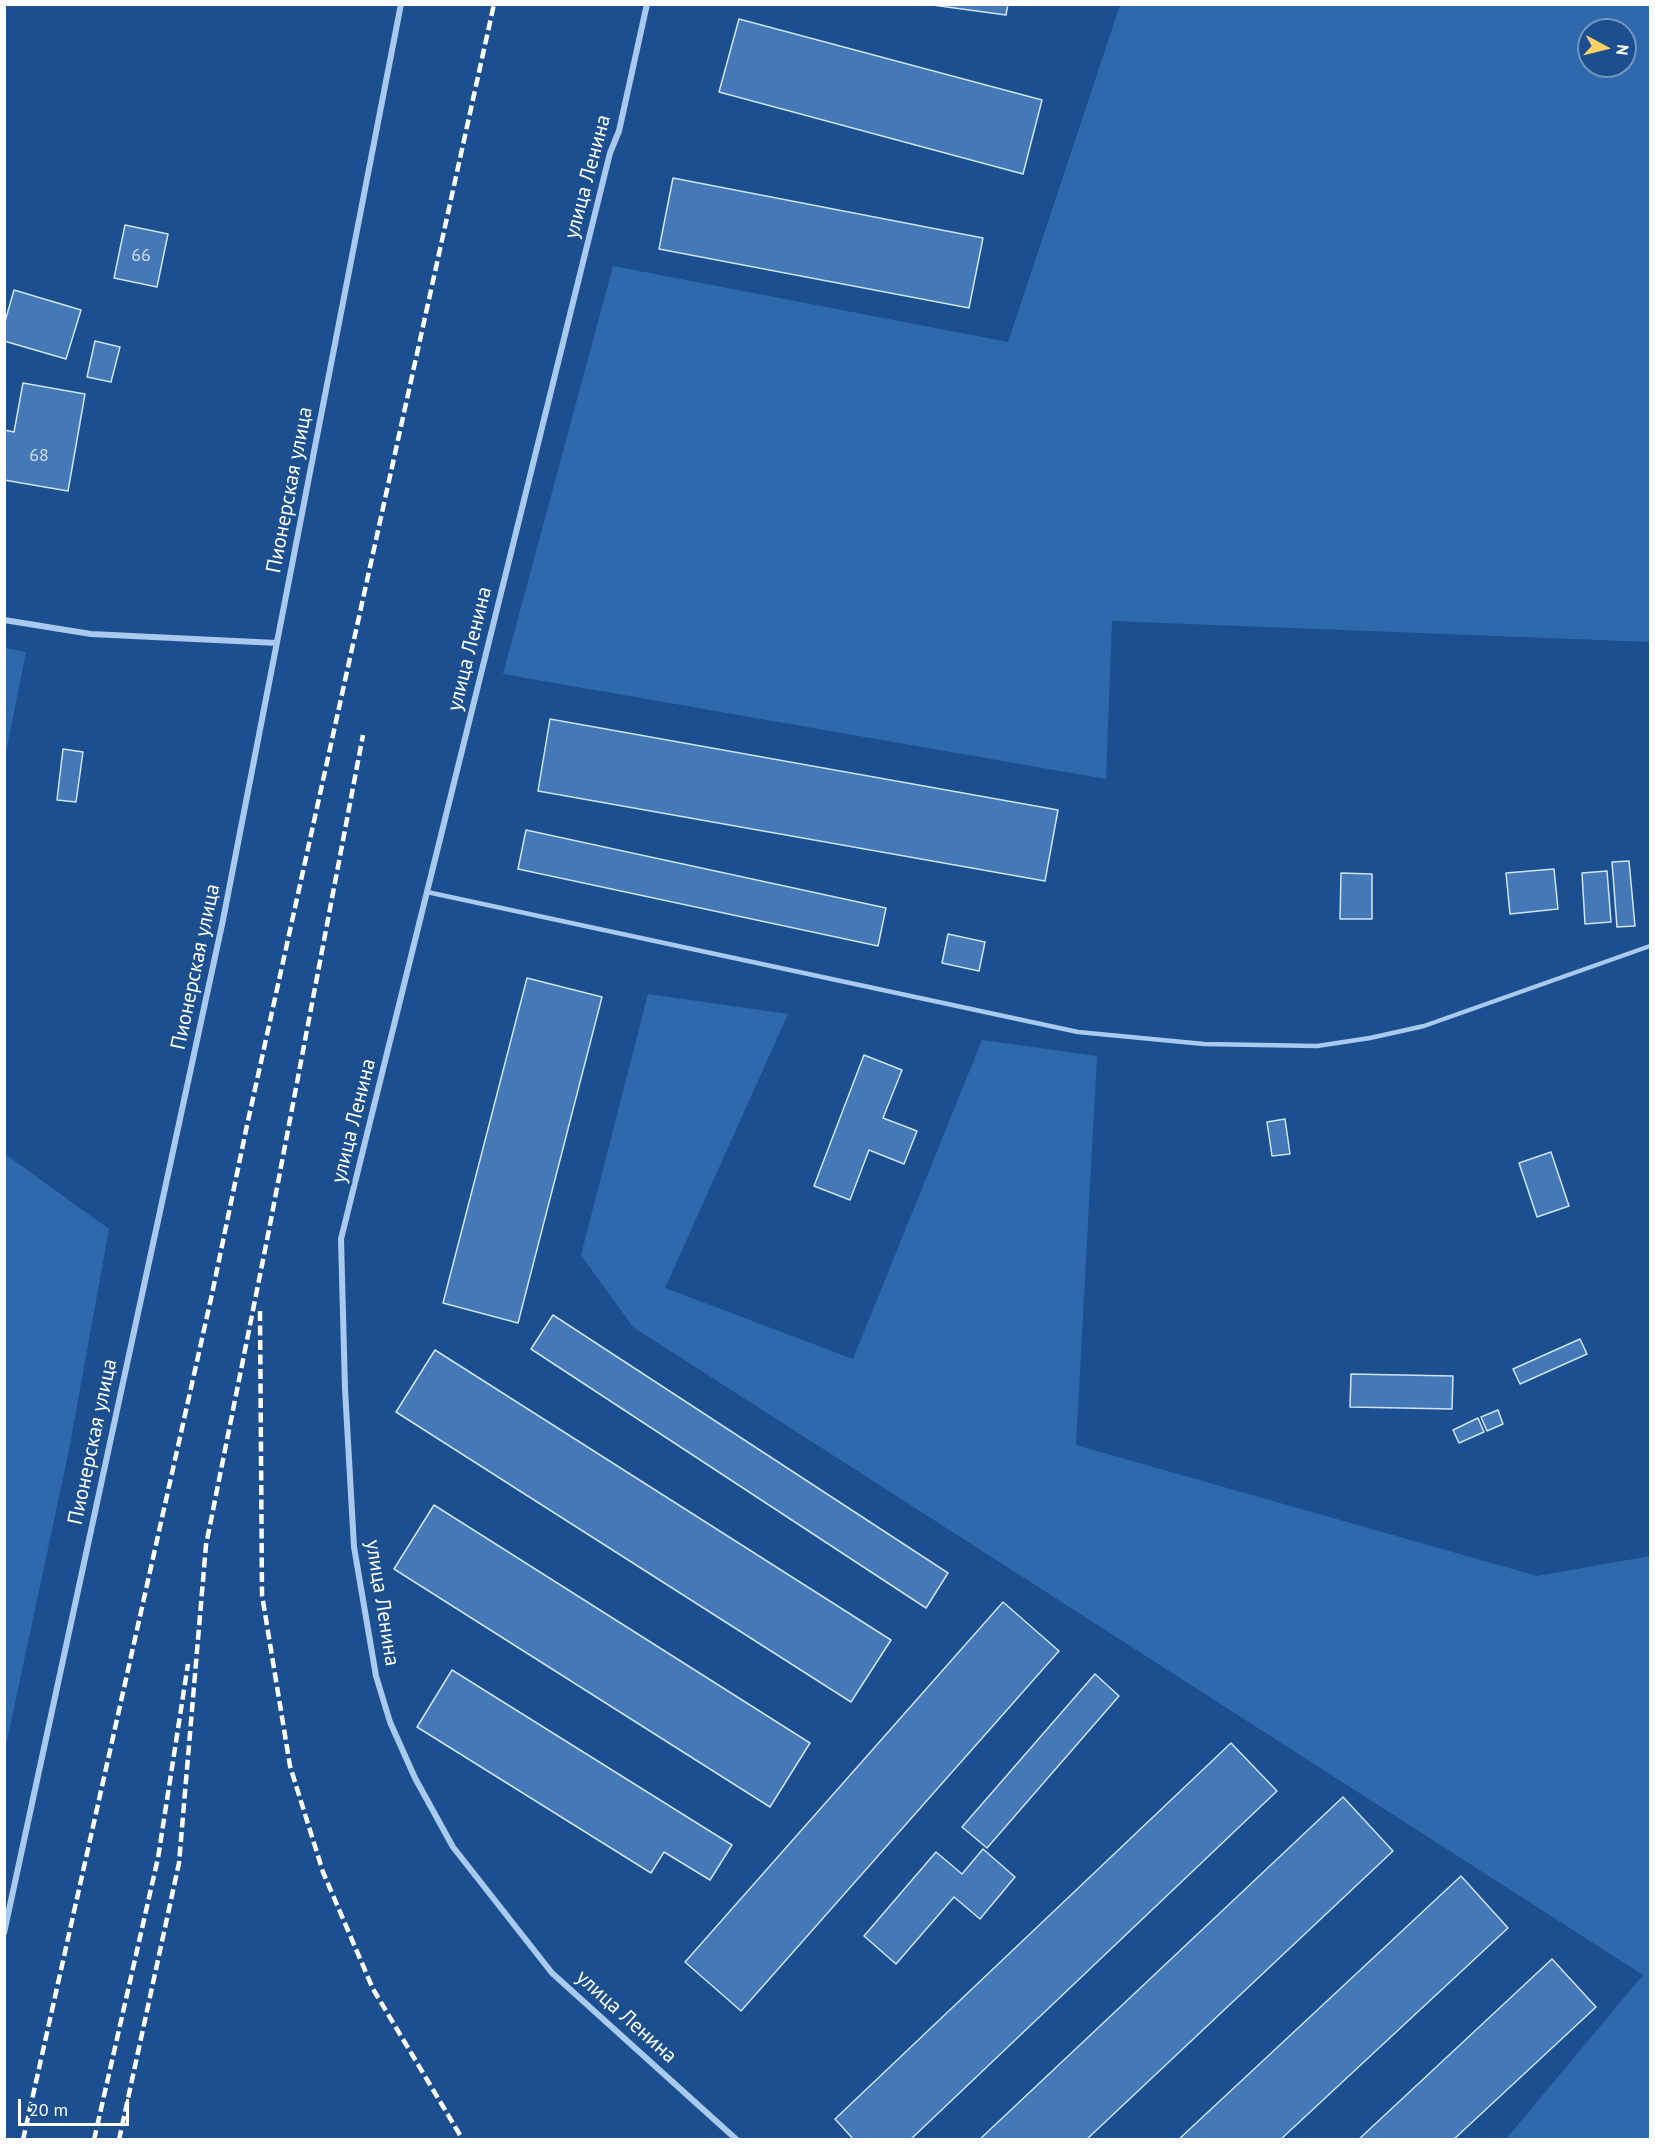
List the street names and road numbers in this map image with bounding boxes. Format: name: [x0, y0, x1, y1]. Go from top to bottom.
street label: улица Ленина: [559, 112, 617, 242]
street label: Пионерская улица: [262, 405, 318, 575]
street label: улица Ленина: [442, 584, 498, 714]
street label: Пионерская улица: [166, 882, 226, 1052]
street label: улица Ленина: [326, 1056, 382, 1186]
street label: Пионерская улица: [63, 1357, 123, 1527]
street label: улица Ленина: [360, 1538, 404, 1668]
street label: улица Ленина: [570, 1965, 682, 2069]

